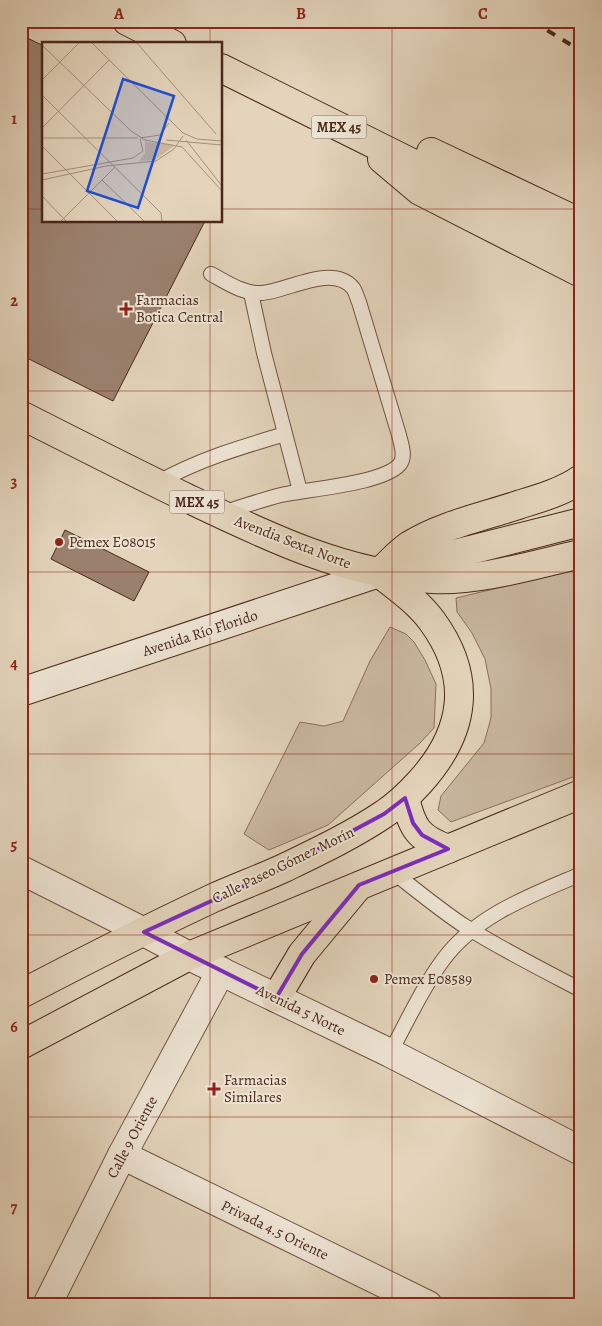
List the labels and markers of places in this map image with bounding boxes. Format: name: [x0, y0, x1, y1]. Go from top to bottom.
place label: Farmacias Botica Central: [136, 290, 223, 327]
marker: Farmacias Botica Central: [120, 303, 132, 315]
place label: Pemex E08015: [69, 532, 156, 552]
marker: Pemex E08015: [53, 536, 65, 548]
place label: Pemex E08589: [384, 969, 472, 989]
marker: Pemex E08589: [368, 973, 380, 985]
place label: Farmacias Similares: [224, 1070, 287, 1107]
marker: Farmacias Similares: [208, 1083, 220, 1095]

